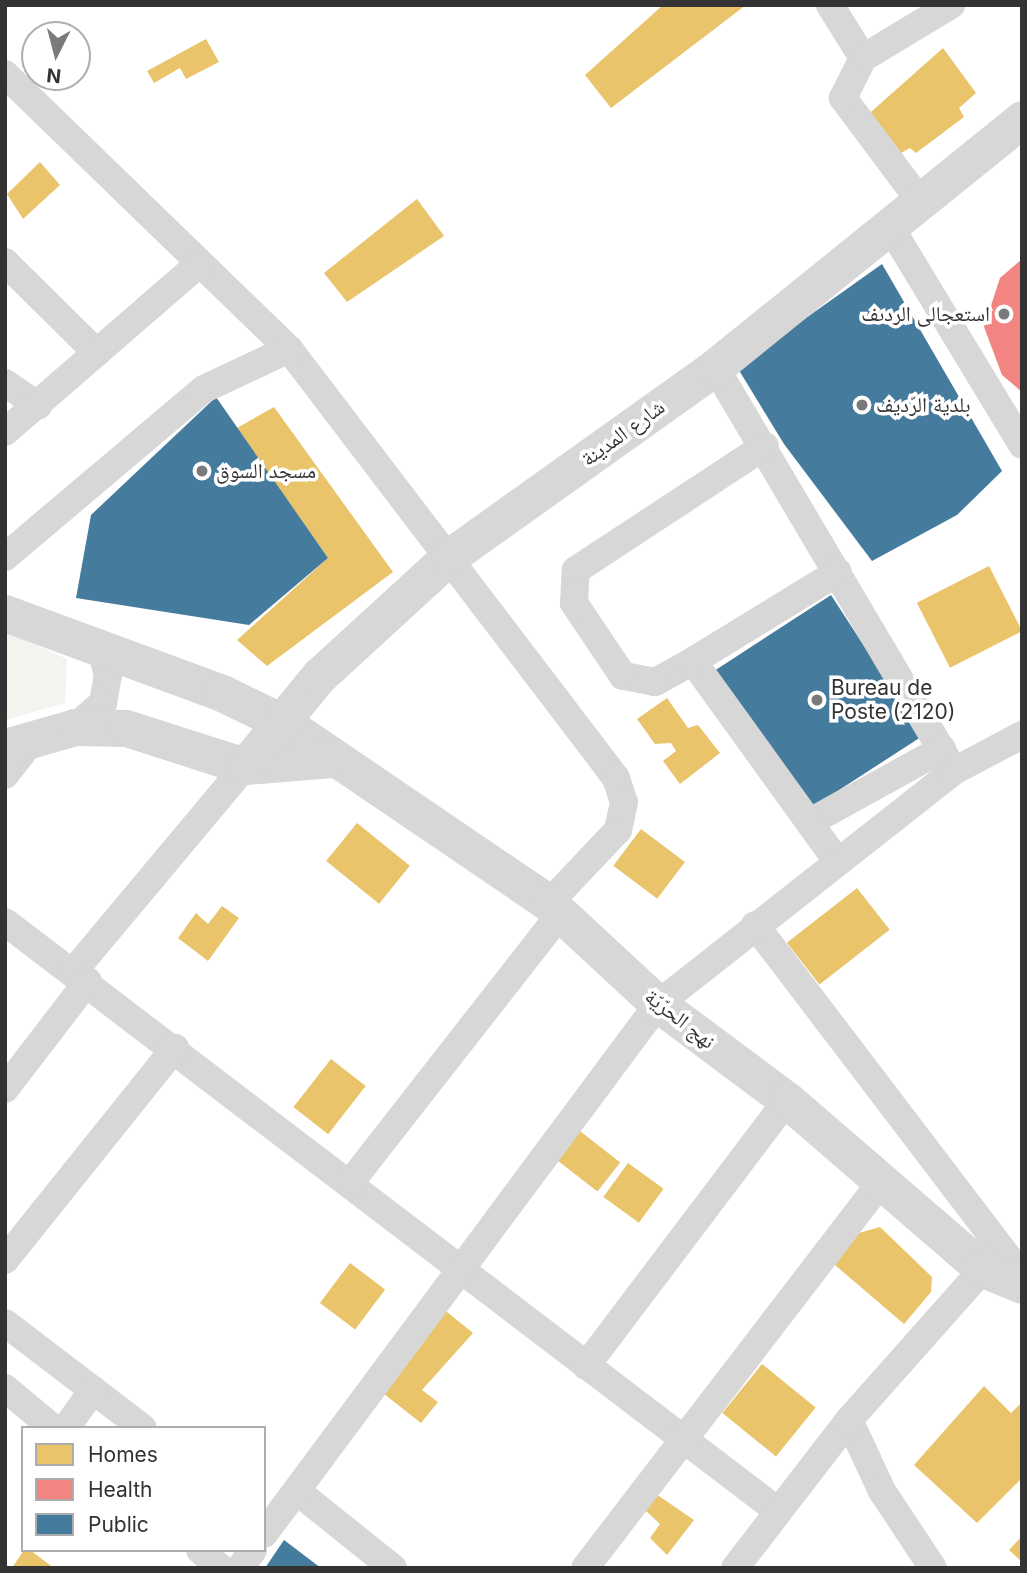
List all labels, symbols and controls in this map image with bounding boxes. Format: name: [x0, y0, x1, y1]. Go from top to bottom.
north arrow: [21, 21, 91, 91]
text: N: [46, 63, 62, 88]
place label: استعجالى الردىف: [861, 301, 990, 327]
marker: استعجالى الردىف: [996, 306, 1012, 322]
place label: بلدية الرّديف: [876, 392, 970, 418]
street label: شارع المدينة: [576, 394, 670, 472]
marker: بلدية الرّديف: [854, 397, 870, 413]
place label: مسجد السوق: [216, 458, 316, 484]
marker: مسجد السوق: [194, 463, 210, 479]
place label: Bureau de Poste (2120): [831, 675, 956, 725]
marker: Bureau de Poste (2120): [809, 692, 825, 708]
street label: نهج الحرّيّة: [640, 984, 720, 1054]
legend: [21, 1426, 266, 1552]
text: Homes: [88, 1442, 158, 1467]
text: Health: [88, 1477, 153, 1502]
text: Public: [88, 1512, 149, 1537]

